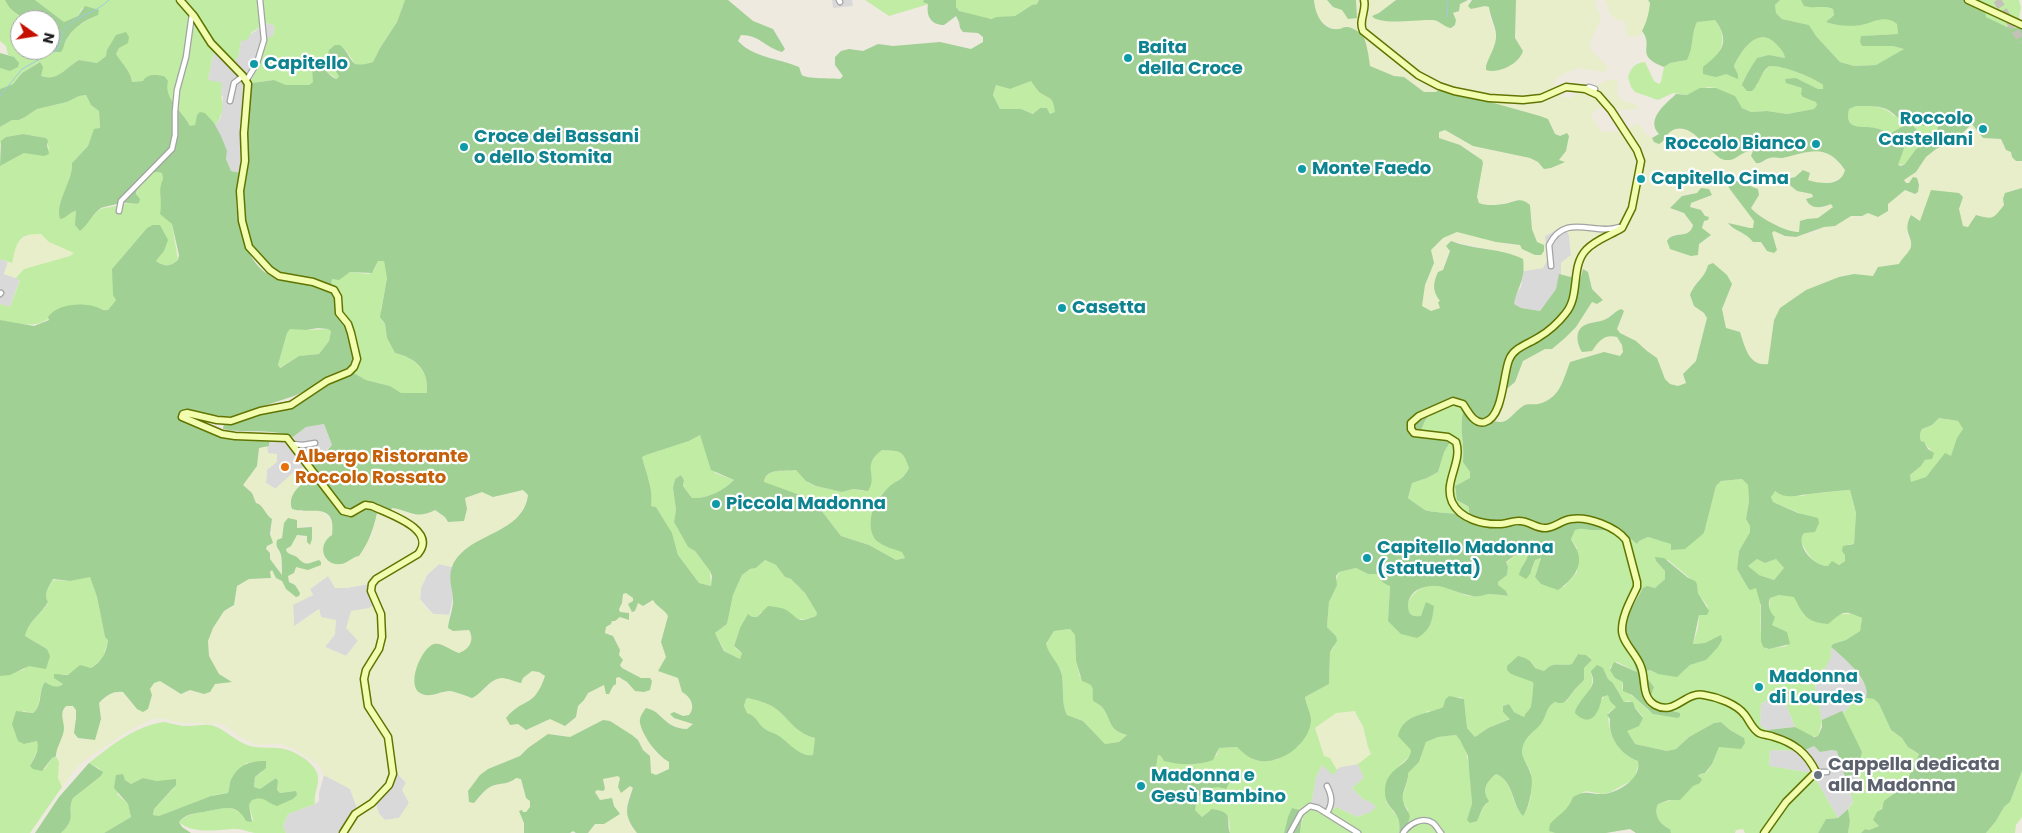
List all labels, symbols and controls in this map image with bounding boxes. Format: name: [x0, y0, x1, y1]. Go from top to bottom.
north arrow: [10, 10, 60, 60]
text: N: [38, 31, 60, 46]
place label: Baita della Croce: [1138, 37, 1243, 80]
marker: Baita della Croce: [1122, 52, 1134, 64]
place label: Capitello: [264, 53, 348, 75]
marker: Capitello: [248, 58, 260, 70]
place label: Roccolo Castellani: [1878, 108, 1973, 150]
marker: Roccolo Castellani: [1977, 123, 1989, 135]
place label: Croce dei Bassani o dello Stomita: [474, 126, 639, 168]
place label: Roccolo Bianco: [1665, 133, 1806, 155]
marker: Roccolo Bianco: [1810, 138, 1822, 150]
marker: Croce dei Bassani o dello Stomita: [458, 141, 470, 153]
place label: Monte Faedo: [1312, 158, 1431, 180]
marker: Monte Faedo: [1296, 163, 1308, 175]
place label: Capitello Cima: [1651, 168, 1789, 190]
marker: Capitello Cima: [1635, 173, 1647, 185]
place label: Casetta: [1072, 297, 1146, 319]
marker: Casetta: [1056, 302, 1068, 314]
place label: Albergo Ristorante Roccolo Rossato: [295, 446, 468, 488]
marker: Albergo Ristorante Roccolo Rossato: [279, 461, 291, 473]
place label: Piccola Madonna: [726, 493, 886, 515]
marker: Piccola Madonna: [710, 498, 722, 510]
place label: Capitello Madonna (statuetta): [1377, 537, 1554, 580]
marker: Capitello Madonna (statuetta): [1361, 552, 1373, 564]
place label: Madonna di Lourdes: [1769, 666, 1864, 709]
marker: Madonna di Lourdes: [1753, 681, 1765, 693]
place label: Cappella dedicata alla Madonna: [1828, 754, 2000, 796]
place label: Madonna e Gesù Bambino: [1151, 765, 1286, 808]
marker: Cappella dedicata alla Madonna: [1812, 769, 1824, 781]
marker: Madonna e Gesù Bambino: [1135, 780, 1147, 792]

